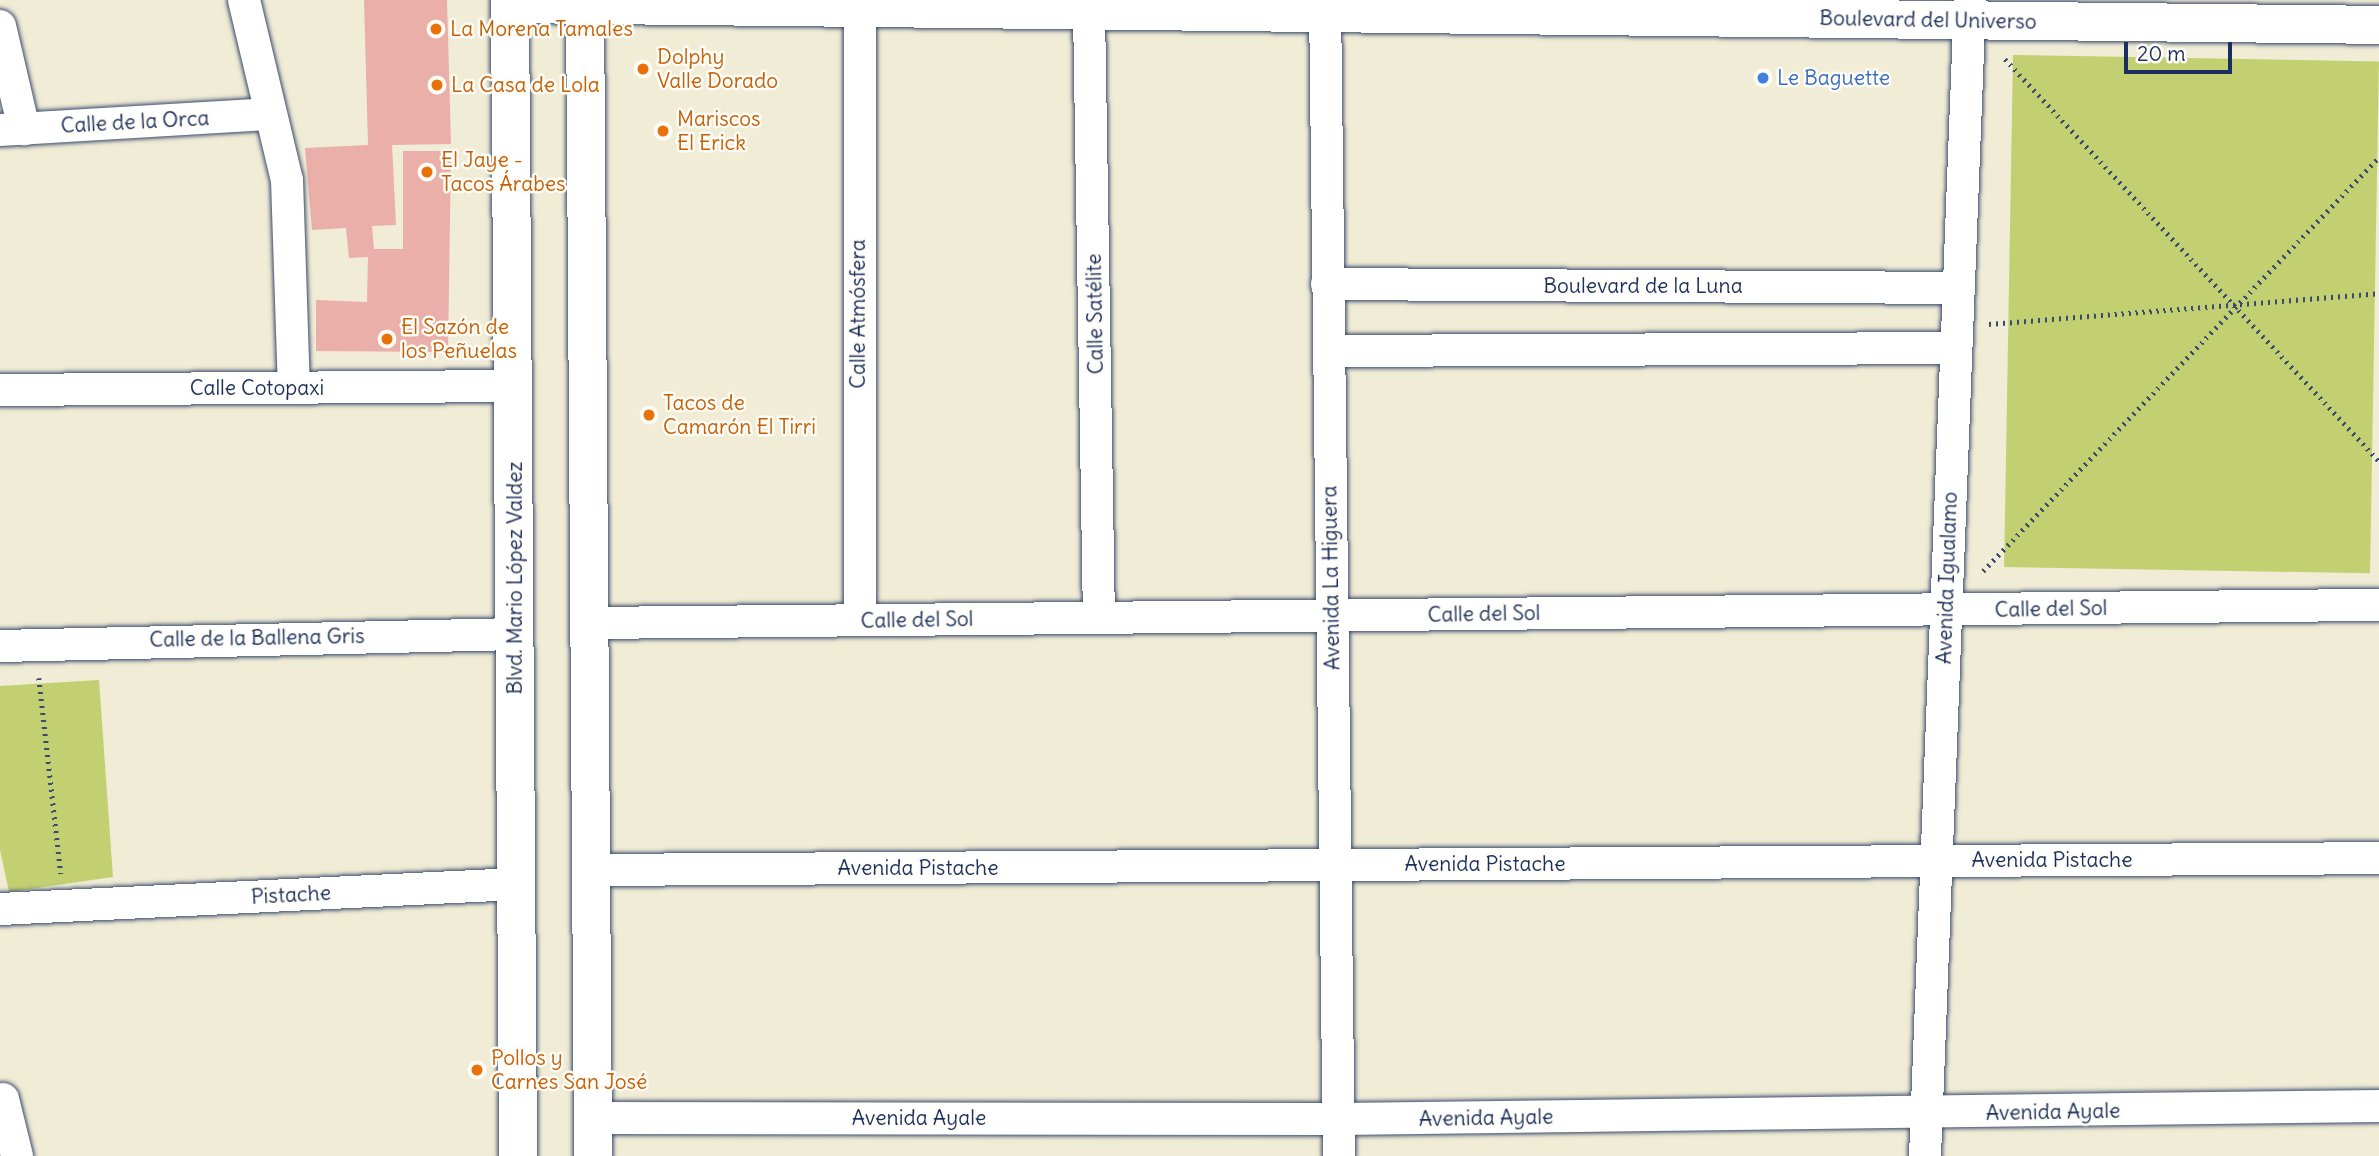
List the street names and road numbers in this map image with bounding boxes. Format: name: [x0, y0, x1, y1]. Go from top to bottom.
street label: Boulevard del Universo: [1819, 6, 2037, 34]
street label: Calle de la Orca: [60, 106, 210, 138]
street label: Calle Atmósfera: [845, 239, 871, 389]
street label: Calle Satélite: [1081, 253, 1109, 375]
street label: Boulevard de la Luna: [1543, 273, 1743, 299]
street label: Calle Cotopaxi: [190, 375, 324, 401]
street label: Blvd. Mario López Valdez: [502, 461, 528, 695]
street label: Avenida La Higuera: [1317, 485, 1345, 671]
street label: Avenida Igualamo: [1931, 491, 1963, 665]
street label: Calle del Sol: [1994, 595, 2108, 623]
street label: Calle del Sol: [1427, 600, 1541, 628]
street label: Calle del Sol: [860, 606, 974, 634]
street label: Calle de la Ballena Gris: [149, 624, 365, 652]
street label: Avenida Pistache: [1971, 847, 2133, 873]
street label: Avenida Pistache: [1404, 851, 1566, 877]
street label: Avenida Pistache: [837, 855, 999, 881]
street label: Pistache: [250, 880, 332, 910]
street label: Avenida Ayale: [1986, 1098, 2120, 1126]
street label: Avenida Ayale: [1419, 1104, 1553, 1132]
street label: Avenida Ayale: [852, 1105, 986, 1131]

